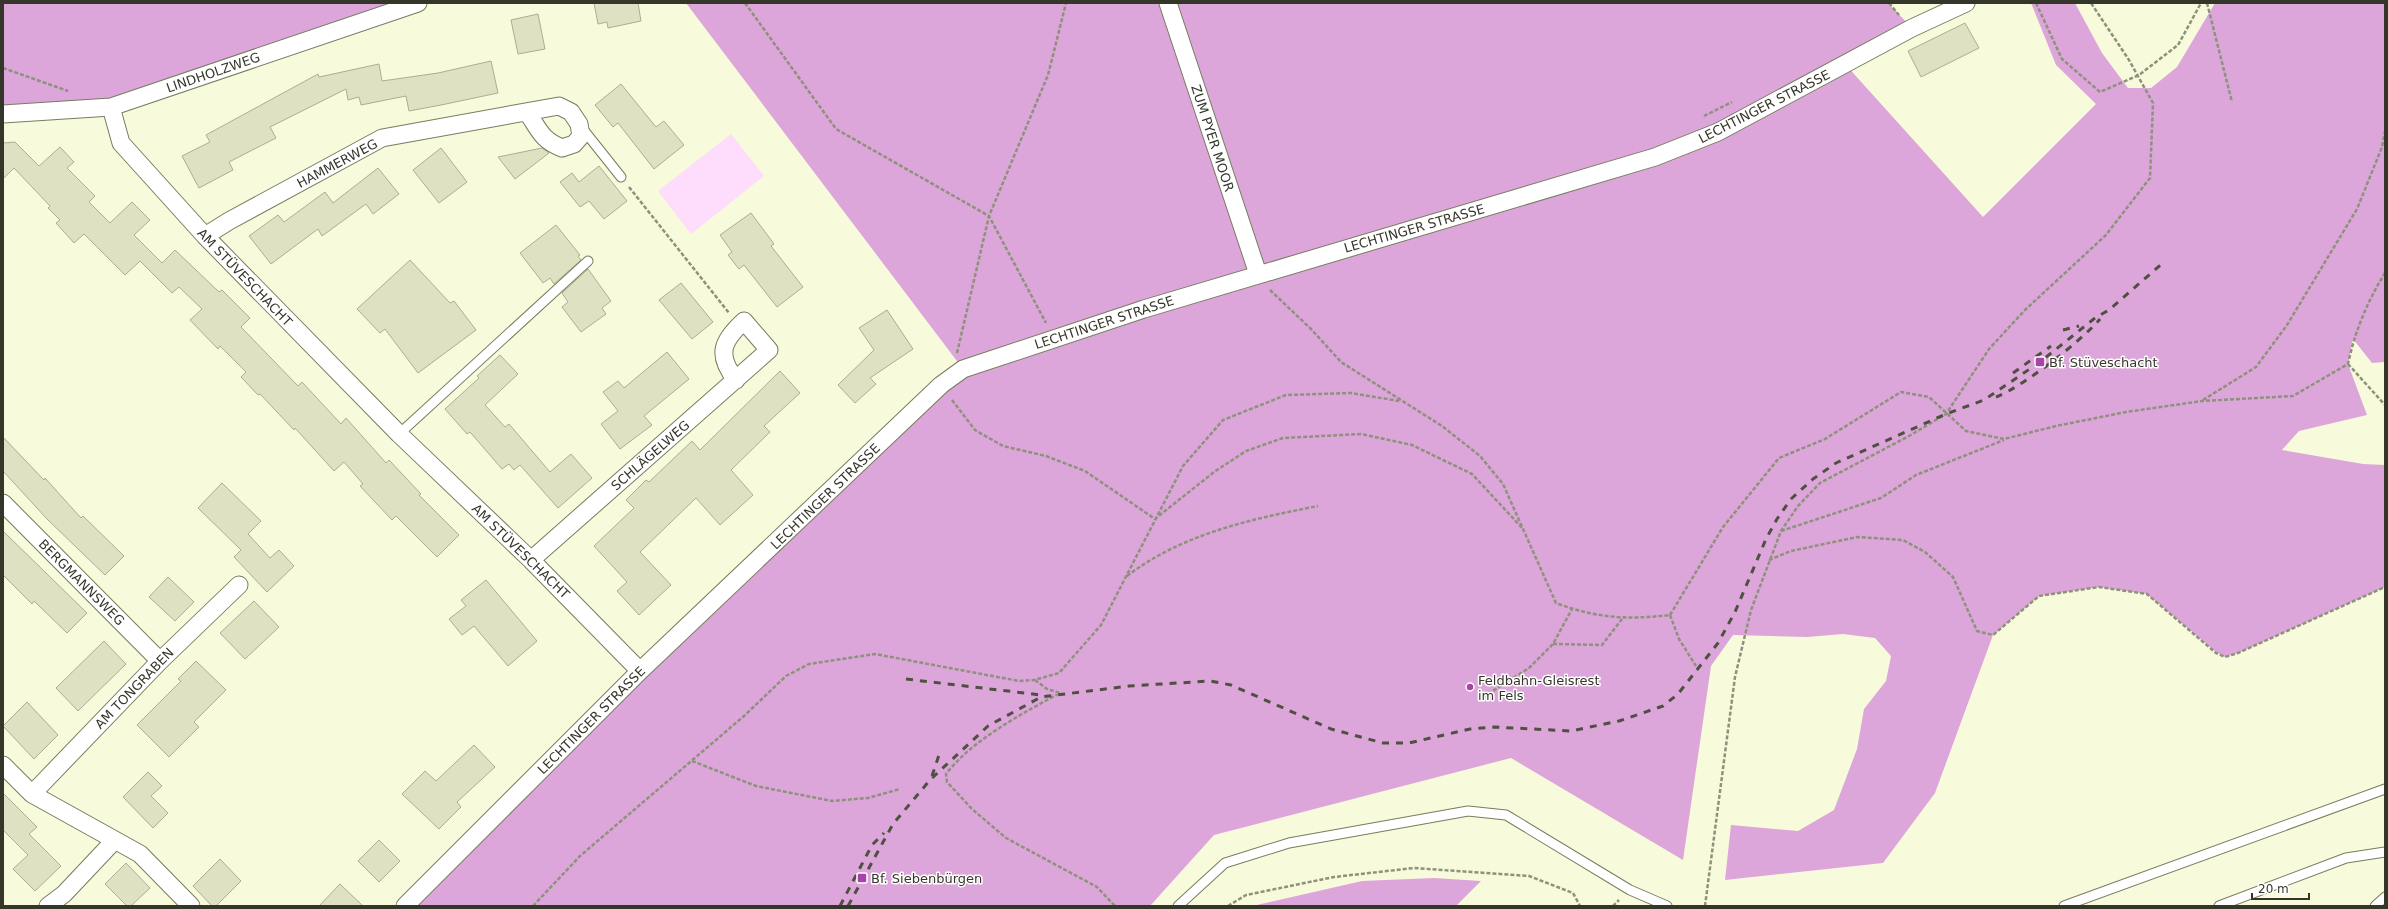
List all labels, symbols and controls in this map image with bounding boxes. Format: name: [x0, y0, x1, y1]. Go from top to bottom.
street label: LINDHOLZWEG: [164, 49, 262, 96]
street label: LECHTINGER STRASSE: [1696, 67, 1832, 146]
street label: ZUM PYER MOOR: [1188, 83, 1237, 193]
street label: HAMMERWEG: [294, 136, 380, 191]
street label: LECHTINGER STRASSE: [1342, 201, 1486, 256]
street label: AM STÜVESCHACHT: [194, 225, 296, 329]
street label: LECHTINGER STRASSE: [1033, 293, 1176, 352]
place label: Bf. Stüveschacht: [2049, 355, 2158, 370]
marker: Bf. Stüveschacht: [2034, 356, 2046, 368]
street label: SCHLÄGELWEG: [608, 417, 693, 493]
street label: LECHTINGER STRASSE: [768, 440, 883, 552]
street label: AM STÜVESCHACHT: [469, 500, 573, 602]
street label: BERGMANNSWEG: [36, 536, 128, 628]
street label: AM TONGRABEN: [92, 645, 177, 732]
street label: LECHTINGER STRASSE: [535, 664, 648, 777]
place label: Feldbahn-Gleisrest im Fels: [1478, 673, 1600, 703]
marker: Feldbahn-Gleisrest im Fels: [1465, 682, 1475, 692]
place label: Bf. Siebenbürgen: [871, 871, 982, 886]
marker: Bf. Siebenbürgen: [856, 872, 868, 884]
scale bar: [2252, 875, 2309, 901]
text: 20 m: [2258, 882, 2289, 896]

